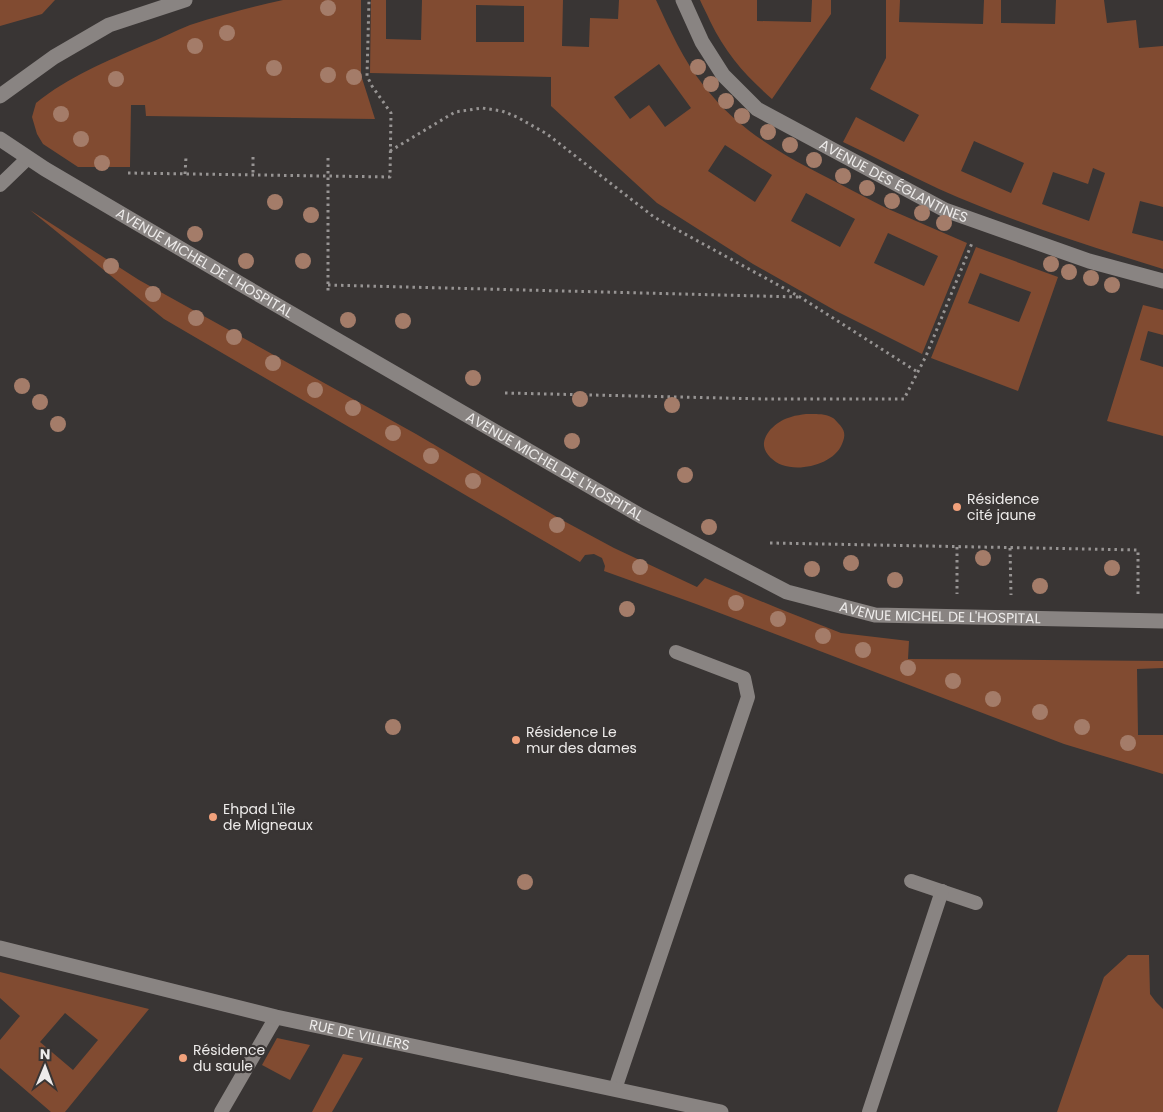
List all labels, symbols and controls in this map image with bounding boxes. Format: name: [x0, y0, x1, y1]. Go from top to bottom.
street label: AVENUE DES ÉGLANTINES: [816, 134, 971, 227]
street label: AVENUE MICHEL DE L'HOSPITAL: [112, 203, 297, 322]
street label: AVENUE MICHEL DE L'HOSPITAL: [462, 407, 647, 525]
place label: Résidence cité jaune: [967, 489, 1040, 525]
marker: Résidence cité jaune: [951, 501, 963, 513]
street label: AVENUE MICHEL DE L'HOSPITAL: [837, 596, 1041, 628]
place label: Résidence Le mur des dames: [526, 722, 637, 758]
marker: Résidence Le mur des dames: [510, 734, 522, 746]
place label: Ehpad L'île de Migneaux: [223, 799, 313, 835]
marker: Ehpad L'île de Migneaux: [207, 811, 219, 823]
street label: RUE DE VILLIERS: [308, 1014, 412, 1055]
place label: Résidence du saule: [193, 1040, 266, 1076]
north arrow: [20, 1042, 70, 1092]
text: N: [40, 1044, 51, 1064]
marker: Résidence du saule: [177, 1052, 189, 1064]

